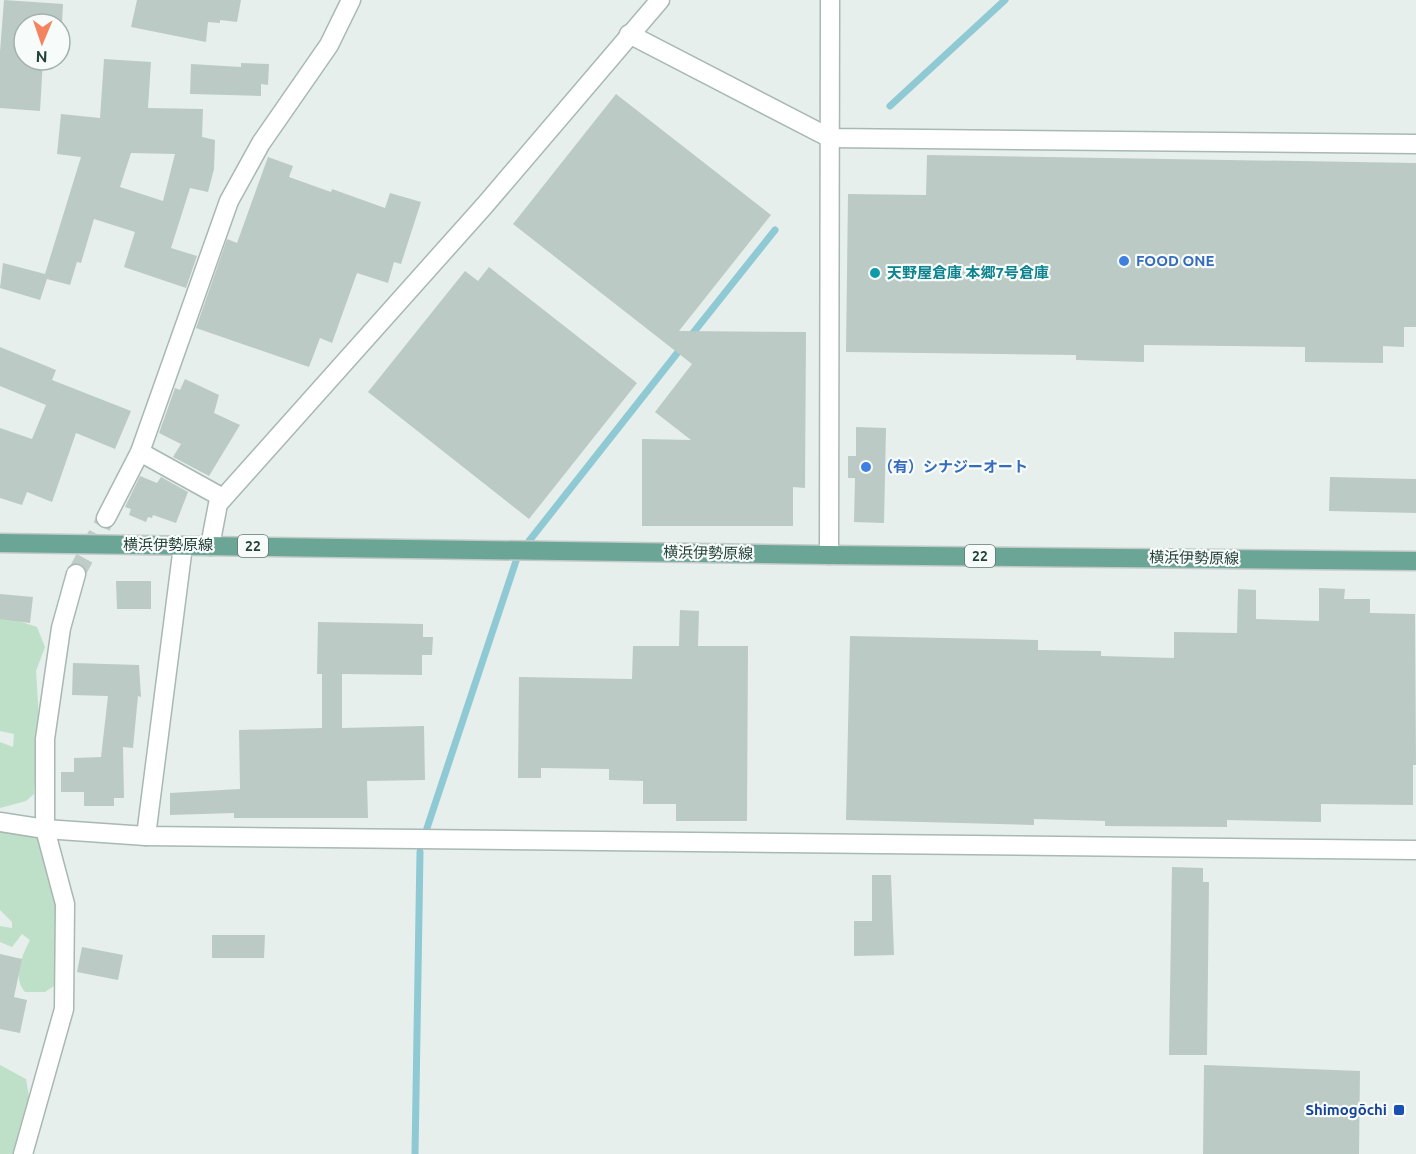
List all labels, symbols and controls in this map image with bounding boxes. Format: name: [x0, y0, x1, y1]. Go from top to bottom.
north arrow: [12, 12, 72, 72]
text: N: [35, 48, 48, 66]
place label: FOOD ONE: [1136, 252, 1214, 269]
marker: FOOD ONE: [1117, 254, 1131, 268]
place label: 天野屋倉庫 本郷7号倉庫: [887, 264, 1049, 281]
marker: 天野屋倉庫 本郷7号倉庫: [868, 266, 882, 280]
place label: （有）シナジーオート: [878, 458, 1028, 475]
marker: （有）シナジーオート: [859, 460, 873, 474]
road number: 22: [238, 535, 268, 557]
street label: 横浜伊勢原線: [123, 536, 213, 553]
street label: 横浜伊勢原線: [663, 543, 753, 562]
road number: 22: [965, 545, 995, 567]
street label: 横浜伊勢原線: [1149, 548, 1239, 567]
place label: Shimogōchi: [1305, 1101, 1387, 1118]
marker: Shimogōchi: [1392, 1103, 1406, 1117]

